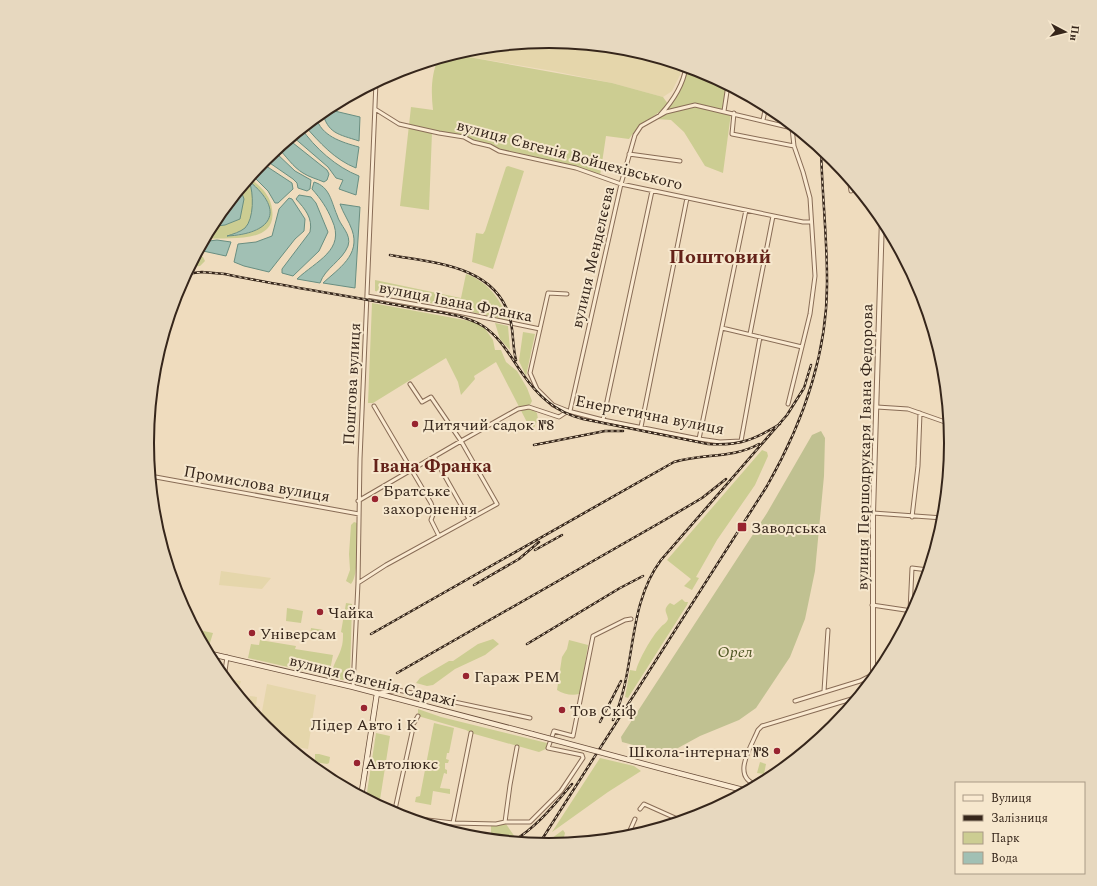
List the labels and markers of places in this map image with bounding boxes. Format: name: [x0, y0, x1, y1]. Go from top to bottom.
place label: Дитячий садок №8: [423, 413, 554, 437]
marker: Дитячий садок №8: [410, 419, 420, 429]
place label: Братське захоронення: [383, 479, 477, 521]
marker: Братське захоронення: [370, 494, 380, 504]
place label: Заводська: [751, 516, 827, 540]
marker: Заводська: [736, 521, 748, 533]
place label: Чайка: [328, 601, 374, 625]
marker: Чайка: [315, 607, 325, 617]
place label: Універсам: [260, 622, 337, 646]
marker: Універсам: [247, 628, 257, 638]
place label: Гараж РЕМ: [474, 665, 560, 689]
marker: Гараж РЕМ: [461, 671, 471, 681]
place label: Тов Скіф: [570, 699, 636, 723]
marker: Лідер Авто і К: [359, 703, 369, 713]
marker: Тов Скіф: [557, 705, 567, 715]
place label: Лідер Авто і К: [311, 713, 418, 737]
place label: Школа-інтернат №8: [628, 740, 769, 764]
marker: Школа-інтернат №8: [772, 746, 782, 756]
place label: Автолюкс: [365, 752, 438, 776]
marker: Автолюкс: [352, 758, 362, 768]

